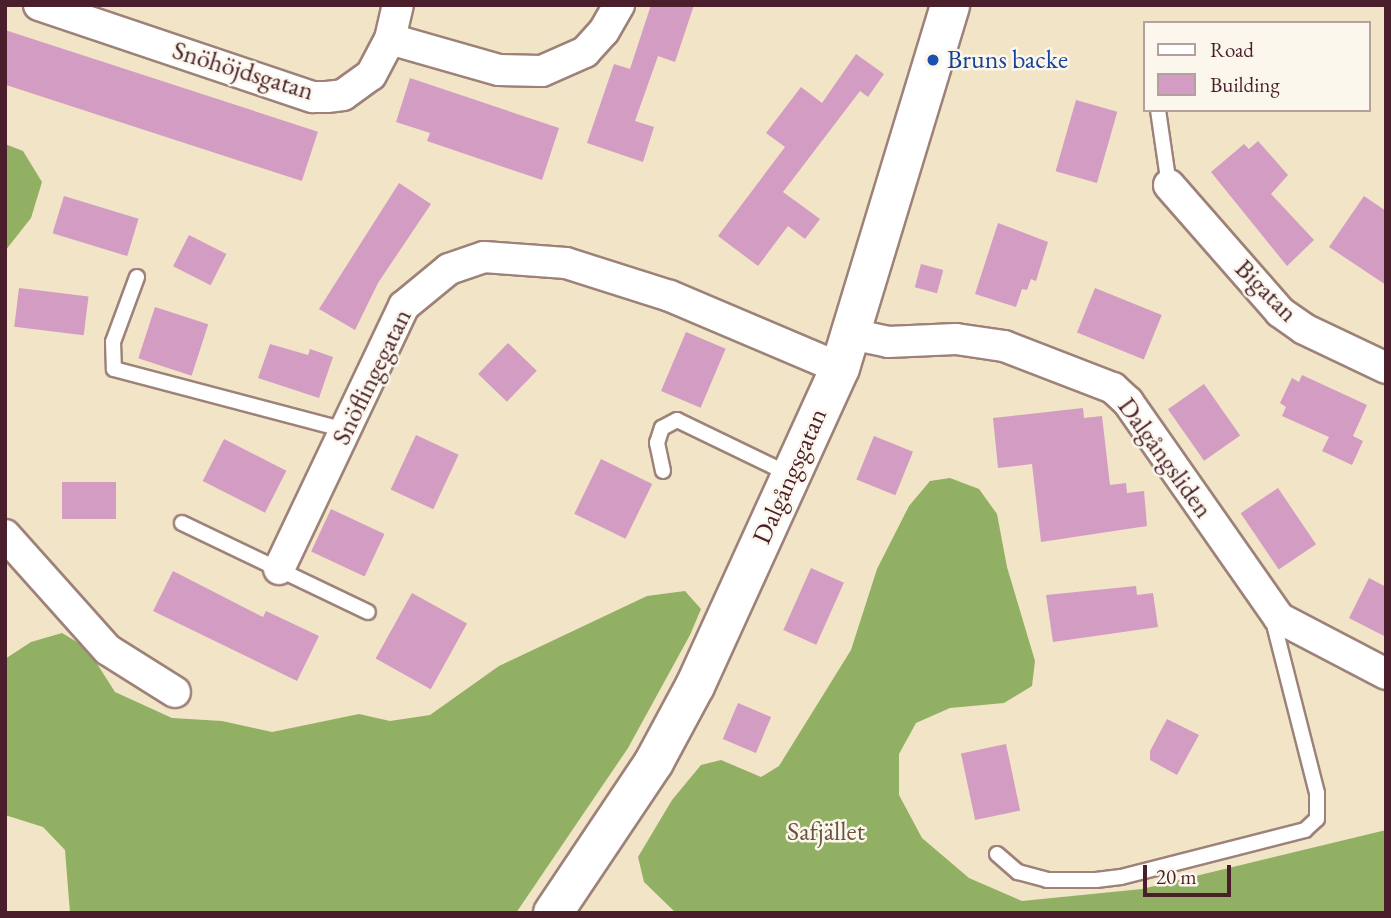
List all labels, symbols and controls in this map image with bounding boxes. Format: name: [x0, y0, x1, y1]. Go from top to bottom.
legend: [1142, 21, 1370, 112]
street label: Snöhöjdsgatan: [169, 35, 317, 107]
text: Road: [1210, 36, 1254, 63]
place label: Bruns backe: [947, 44, 1068, 76]
marker: Bruns backe: [925, 52, 941, 68]
text: Building: [1210, 71, 1280, 98]
street label: Bigatan: [1228, 253, 1304, 329]
street label: Snöflingegatan: [326, 304, 418, 450]
street label: Dalgångsliden: [1111, 392, 1219, 524]
street label: Dalgångsgatan: [746, 403, 834, 549]
park label: Safjället: [787, 816, 865, 848]
scale bar: [1146, 852, 1234, 896]
text: 20 m: [1156, 863, 1197, 890]

